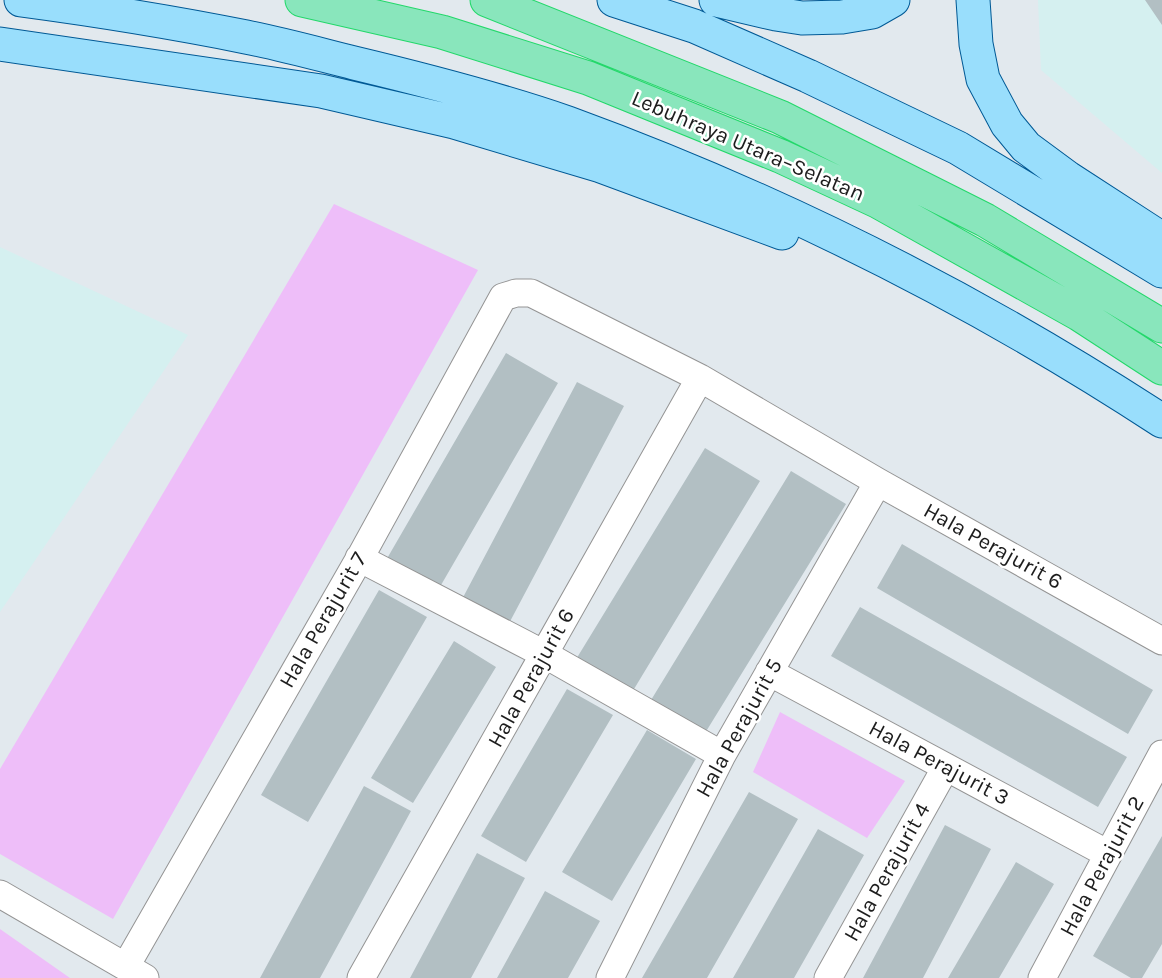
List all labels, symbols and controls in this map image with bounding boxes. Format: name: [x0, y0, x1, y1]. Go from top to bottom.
street label: Lebuhraya Utara–Selatan: [628, 85, 868, 207]
street label: Hala Perajurit 6: [919, 497, 1067, 595]
street label: Hala Perajurit 7: [274, 548, 372, 692]
street label: Hala Perajurit 6: [482, 604, 580, 752]
street label: Hala Perajurit 5: [690, 654, 788, 802]
street label: Hala Perajurit 3: [864, 715, 1014, 811]
street label: Hala Perajurit 2: [1054, 792, 1150, 940]
street label: Hala Perajurit 4: [838, 798, 936, 946]

